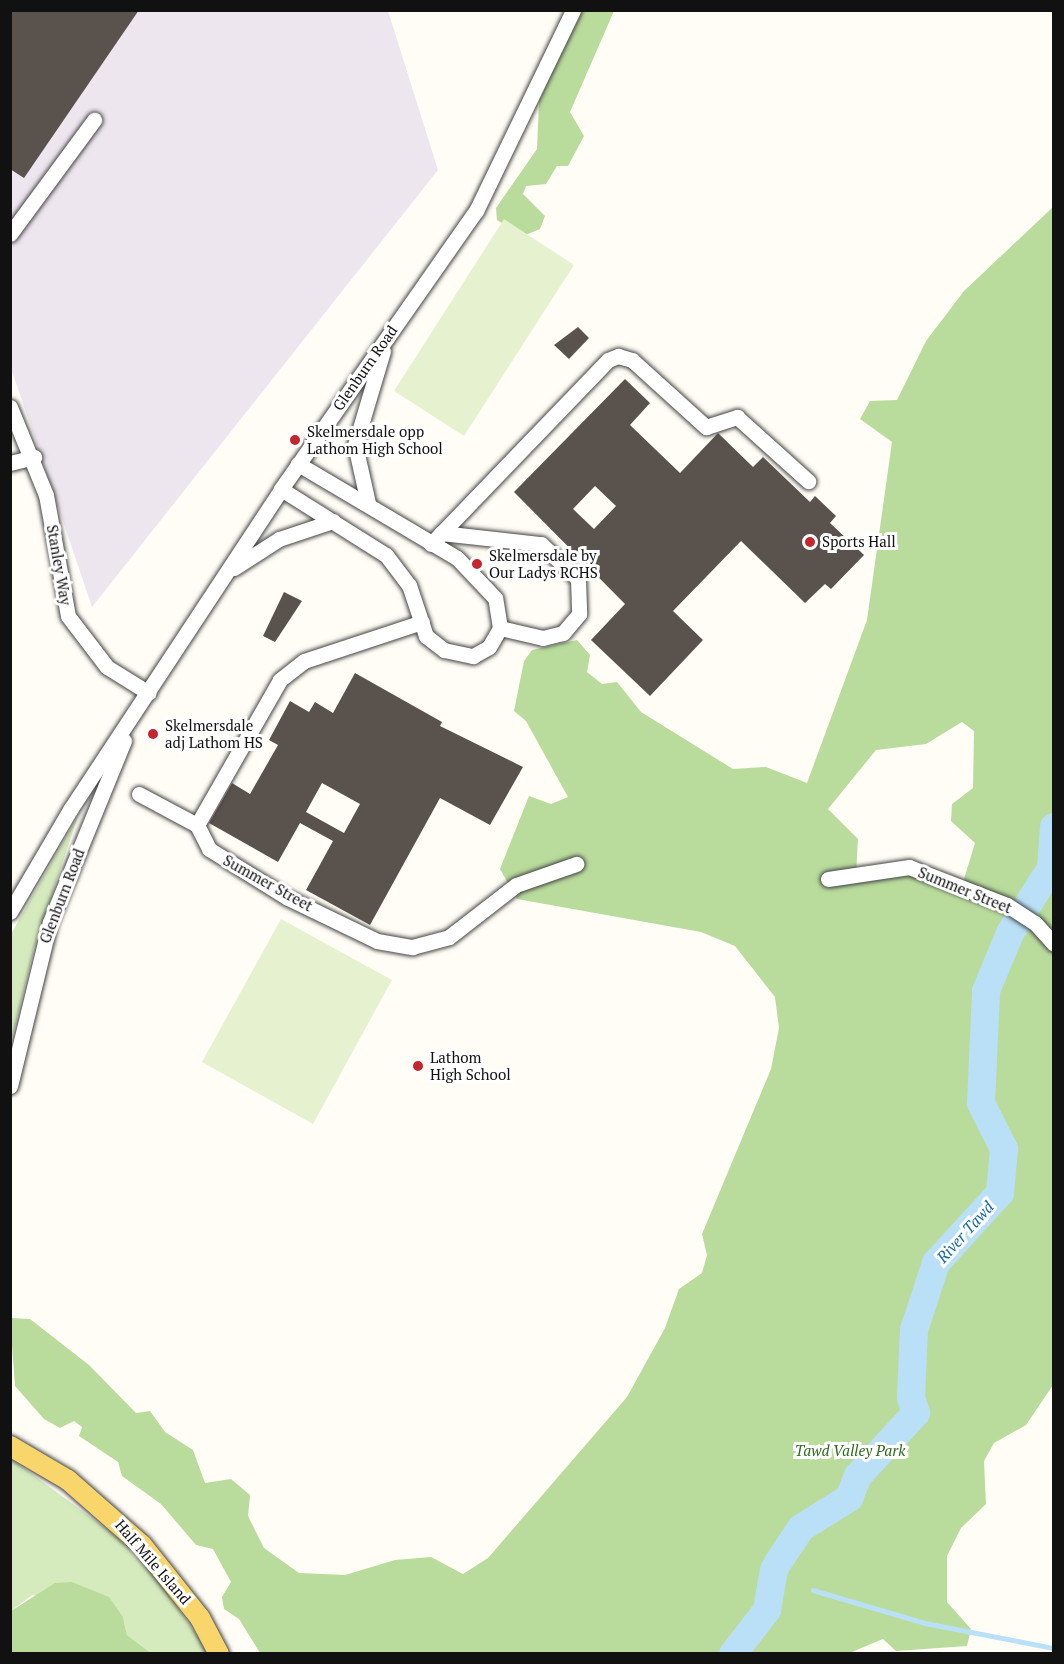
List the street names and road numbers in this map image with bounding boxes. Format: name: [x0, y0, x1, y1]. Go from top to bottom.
street label: Glenburn Road: [329, 322, 401, 414]
street label: Stanley Way: [43, 523, 75, 607]
street label: Glenburn Road: [36, 846, 88, 946]
street label: Summer Street: [220, 851, 316, 915]
street label: Summer Street: [915, 863, 1015, 917]
street label: Half Mile Island: [111, 1516, 195, 1608]

